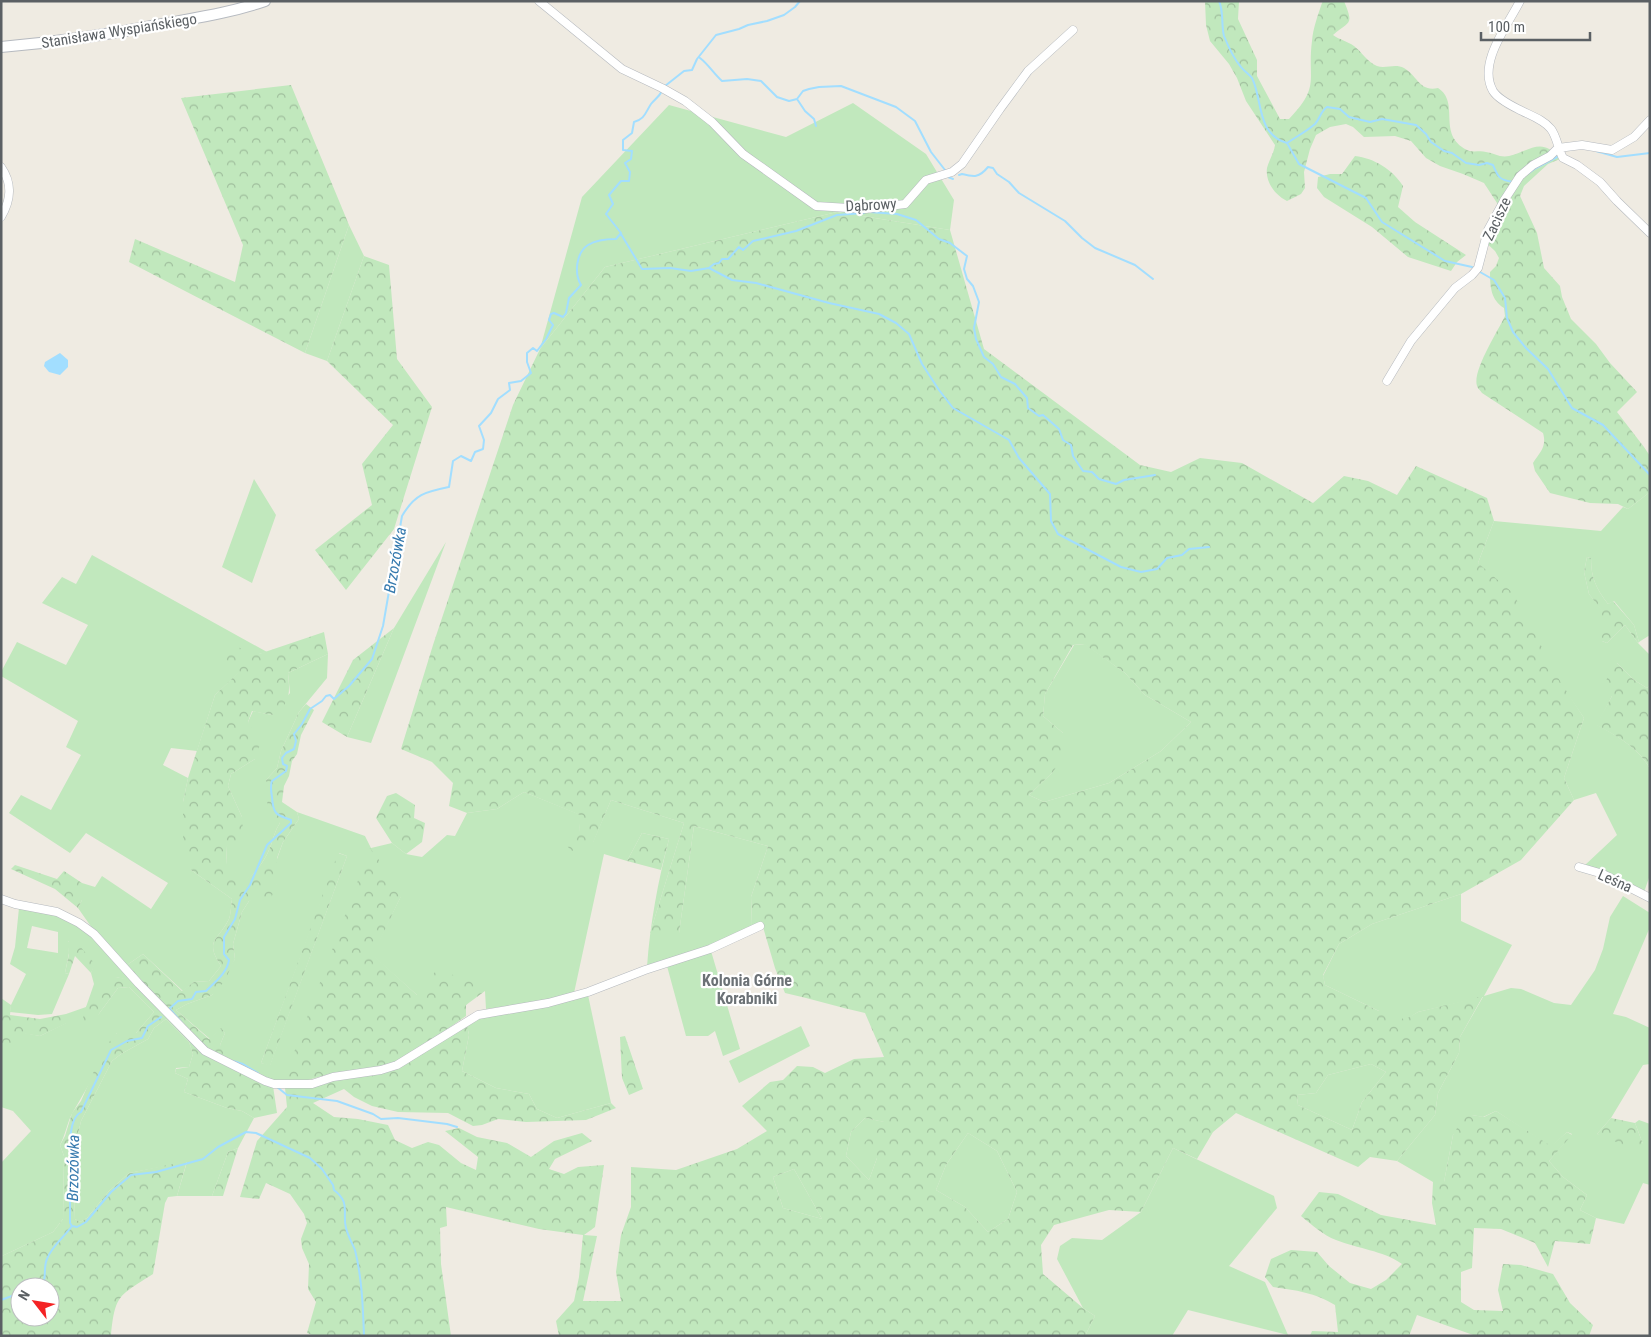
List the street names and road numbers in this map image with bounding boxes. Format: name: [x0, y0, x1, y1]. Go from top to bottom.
street label: Stanisława Wyspiańskiego: [40, 10, 198, 52]
street label: Zacisze: [1479, 194, 1515, 244]
street label: Dąbrowy: [845, 195, 897, 215]
street label: Leśna: [1595, 866, 1635, 896]

